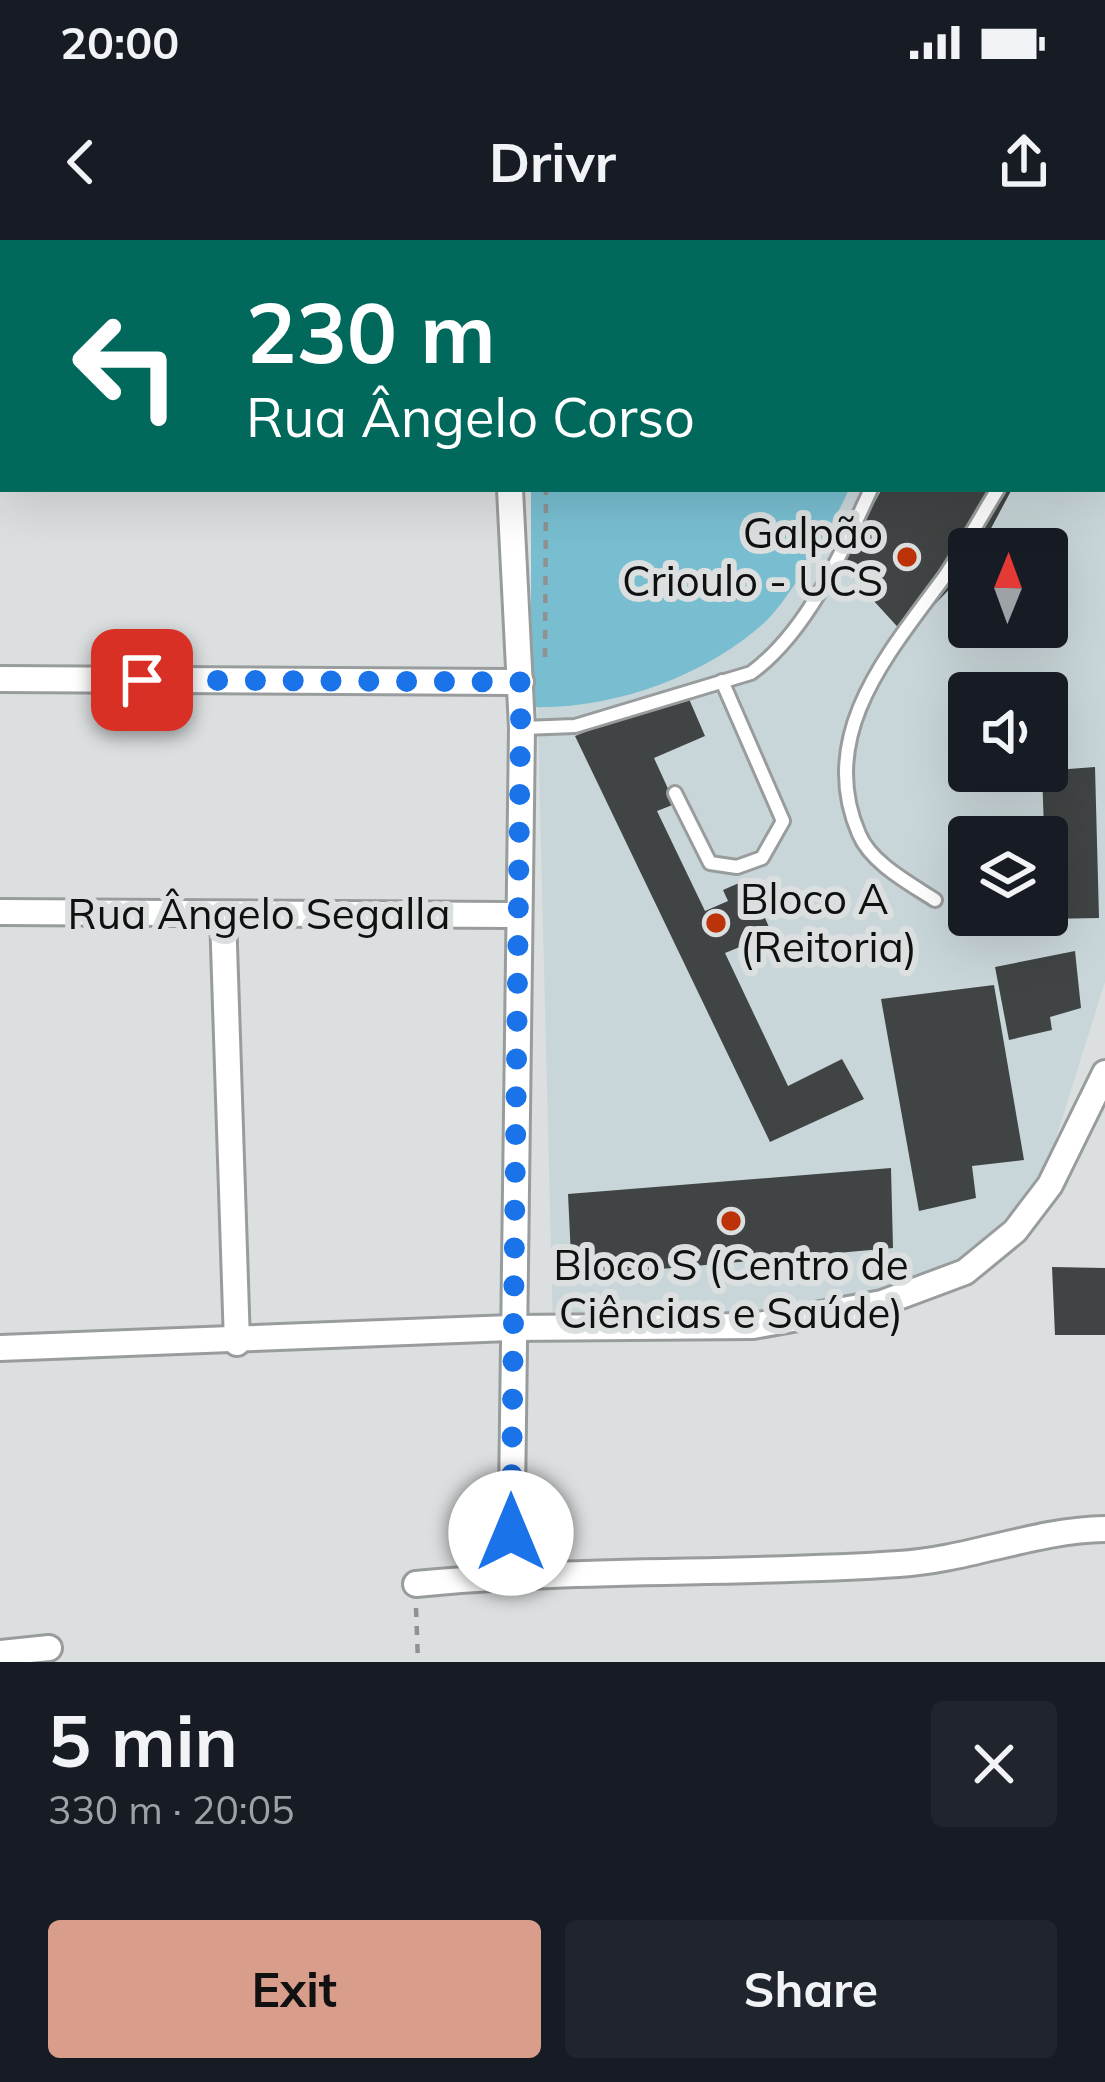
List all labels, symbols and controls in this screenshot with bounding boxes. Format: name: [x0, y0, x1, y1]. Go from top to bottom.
text: 20:00: [60, 14, 179, 70]
text: Drivr: [489, 128, 616, 196]
icon: back: [48, 129, 114, 195]
icon: share: [991, 129, 1057, 195]
text: 230 m: [246, 279, 496, 384]
icon: left: [48, 288, 204, 444]
text: Rua Ângelo Corso: [246, 383, 695, 451]
place label: Galpão Crioulo - UCS: [622, 506, 883, 607]
north arrow: [948, 528, 1068, 648]
map controls: [948, 528, 1068, 936]
marker: Galpão Crioulo - UCS: [894, 544, 920, 570]
pin: [91, 629, 193, 731]
icon: arrive: [109, 647, 175, 713]
button: sound: [948, 672, 1068, 792]
button: layers: [948, 816, 1068, 936]
place label: Bloco A (Reitoria): [740, 872, 917, 973]
street label: Rua Ângelo Segalla: [68, 887, 450, 940]
marker: Bloco A (Reitoria): [703, 910, 729, 936]
marker: Bloco S (Centro de Ciências e Saúde): [718, 1208, 744, 1234]
place label: Bloco S (Centro de Ciências e Saúde): [553, 1238, 909, 1339]
position arrow: [448, 1470, 574, 1596]
text: 5 min: [48, 1695, 238, 1785]
button: close: [931, 1701, 1057, 1827]
text: 330 m · 20:05: [48, 1785, 294, 1834]
button: Exit: [48, 1920, 541, 2058]
button: Share: [565, 1920, 1057, 2058]

